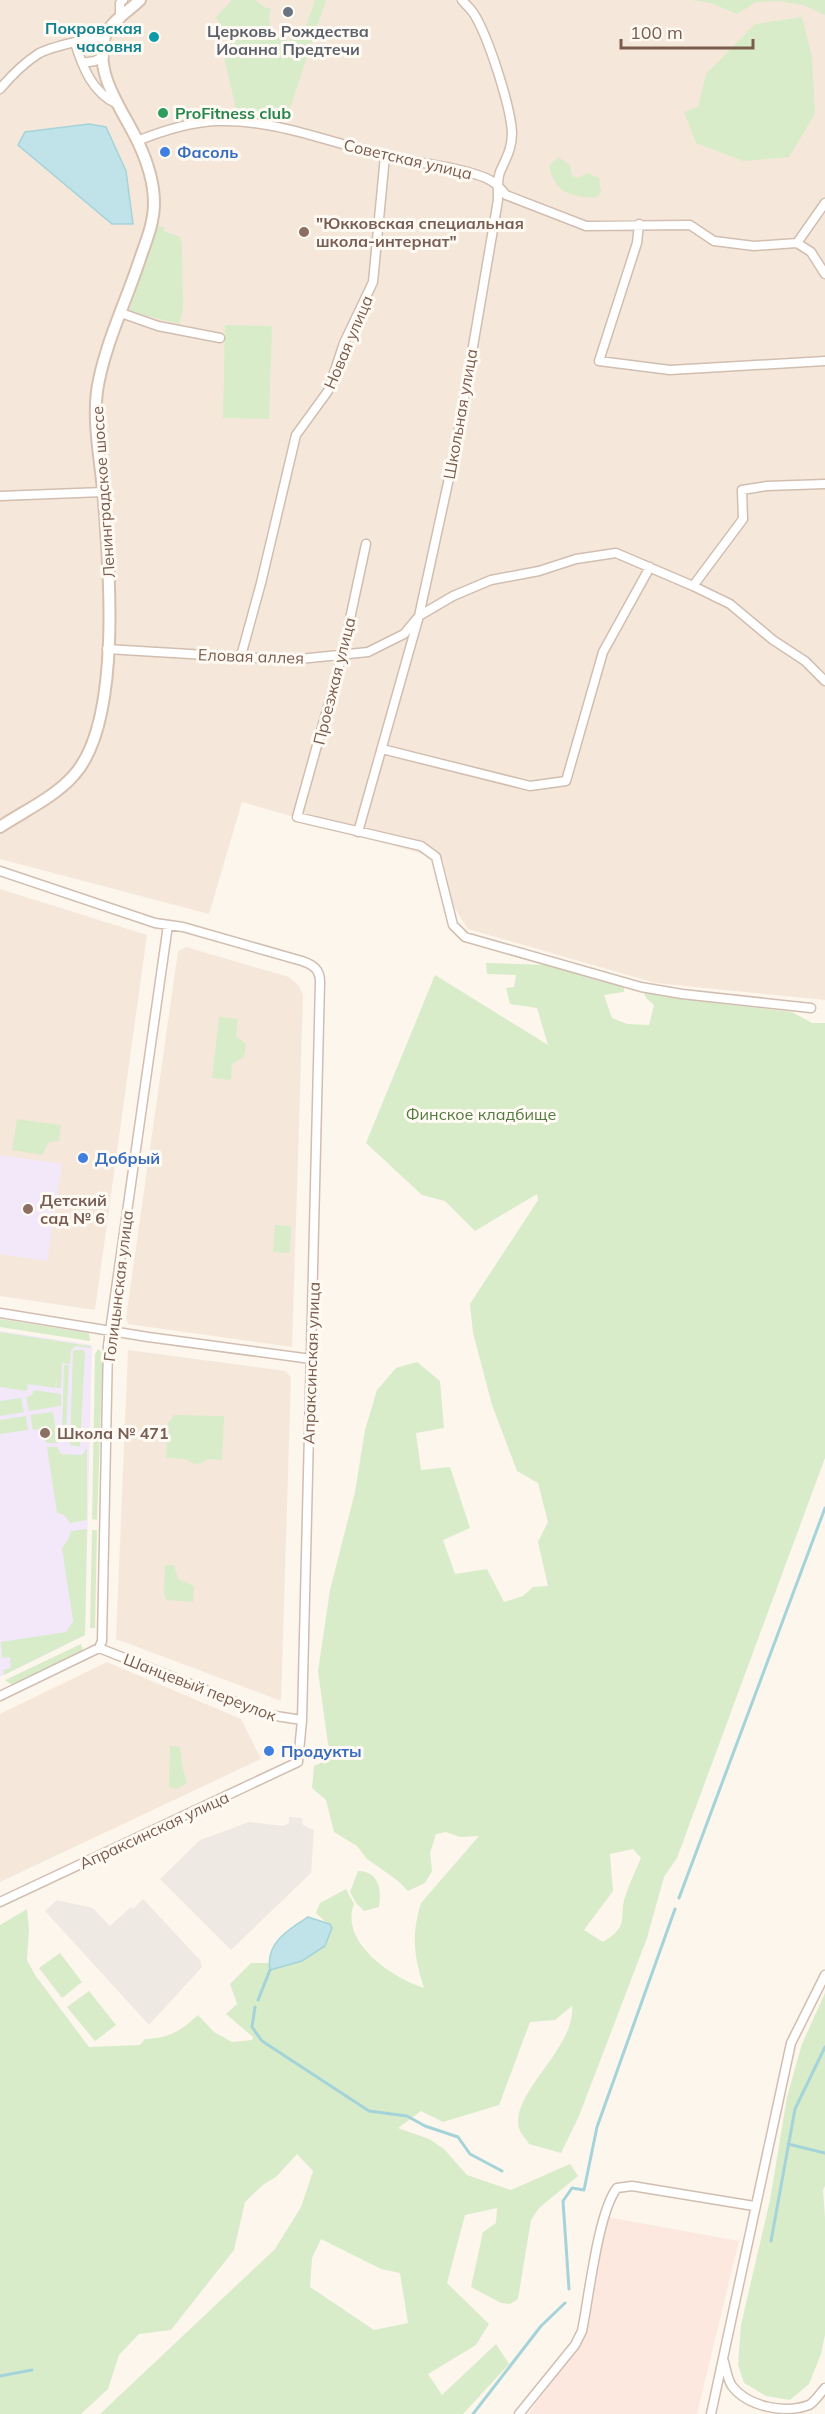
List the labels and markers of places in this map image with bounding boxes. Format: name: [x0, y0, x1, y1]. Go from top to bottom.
marker: Церковь Рождества Иоанна Предтечи: [281, 5, 295, 19]
place label: Покровская часовня: [45, 18, 142, 56]
place label: Церковь Рождества Иоанна Предтечи: [207, 21, 369, 59]
marker: Покровская часовня: [147, 30, 161, 44]
place label: ProFitness club: [175, 103, 291, 123]
marker: ProFitness club: [156, 106, 170, 120]
place label: Фасоль: [177, 142, 238, 162]
marker: Фасоль: [158, 145, 172, 159]
place label: "Юкковская специальная школа-интернат": [316, 213, 524, 251]
marker: "Юкковская специальная школа-интернат": [297, 225, 311, 239]
place label: Добрый: [95, 1148, 160, 1168]
marker: Добрый: [76, 1151, 90, 1165]
place label: Детский сад № 6: [40, 1190, 107, 1228]
marker: Детский сад № 6: [21, 1202, 35, 1216]
place label: Школа № 471: [57, 1423, 169, 1443]
marker: Школа № 471: [38, 1426, 52, 1440]
place label: Продукты: [281, 1741, 362, 1761]
marker: Продукты: [262, 1744, 276, 1758]

